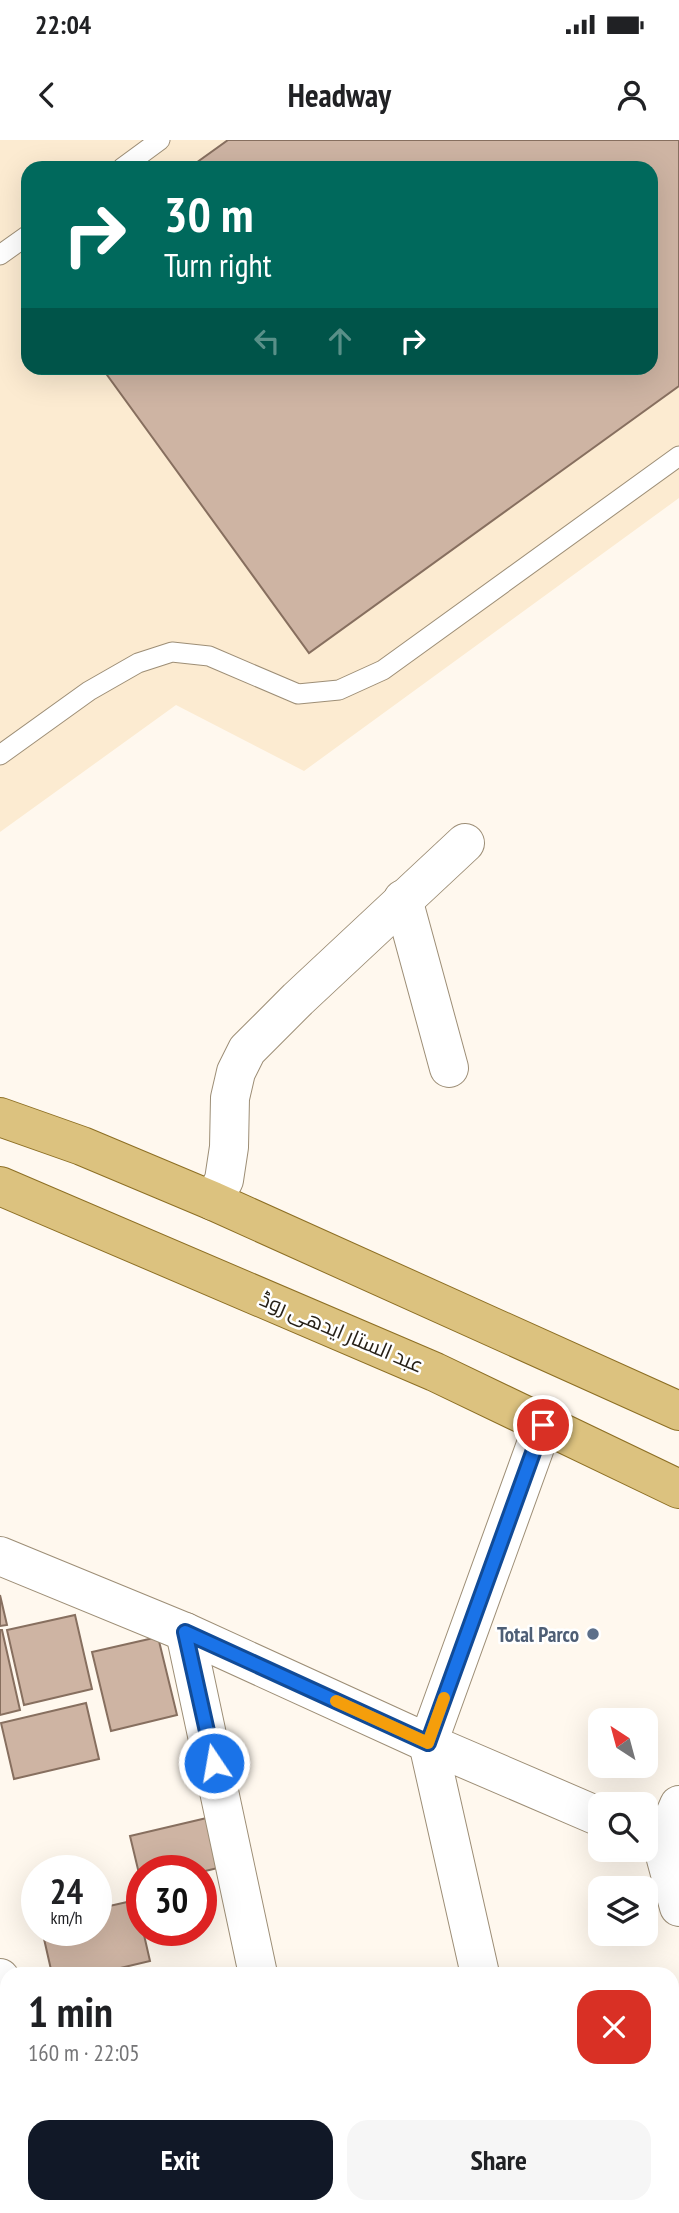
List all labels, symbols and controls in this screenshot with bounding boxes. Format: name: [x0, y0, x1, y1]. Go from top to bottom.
text: 22:04: [35, 8, 91, 41]
text: Headway: [288, 74, 391, 116]
icon: back: [28, 76, 66, 114]
icon: person: [613, 76, 651, 114]
text: 30 m: [164, 182, 253, 246]
icon: right: [49, 189, 140, 280]
text: Turn right: [164, 244, 272, 286]
icon: left: [248, 322, 286, 360]
icon: ahead: [321, 322, 359, 360]
icon: right: [394, 322, 432, 360]
street label: عبد الستار ایدھی روڈ: [256, 1285, 428, 1379]
pin: [513, 1395, 573, 1455]
icon: arrive: [524, 1406, 562, 1444]
place label: Total Parco: [497, 1621, 579, 1648]
marker: Total Parco: [585, 1626, 601, 1642]
north arrow: [588, 1708, 658, 1778]
map controls: [588, 1708, 658, 1946]
position arrow: [177, 1726, 251, 1800]
button: search: [588, 1792, 658, 1862]
speed limit sign: 30: [126, 1855, 217, 1946]
text: 24: [50, 1868, 83, 1914]
button: layers: [588, 1876, 658, 1946]
text: km/h: [51, 1906, 82, 1929]
text: 1 min: [28, 1984, 113, 2039]
button: close: [577, 1990, 651, 2064]
text: 160 m · 22:05: [28, 2038, 140, 2067]
button: Exit: [28, 2120, 333, 2200]
button: Share: [347, 2120, 651, 2200]

